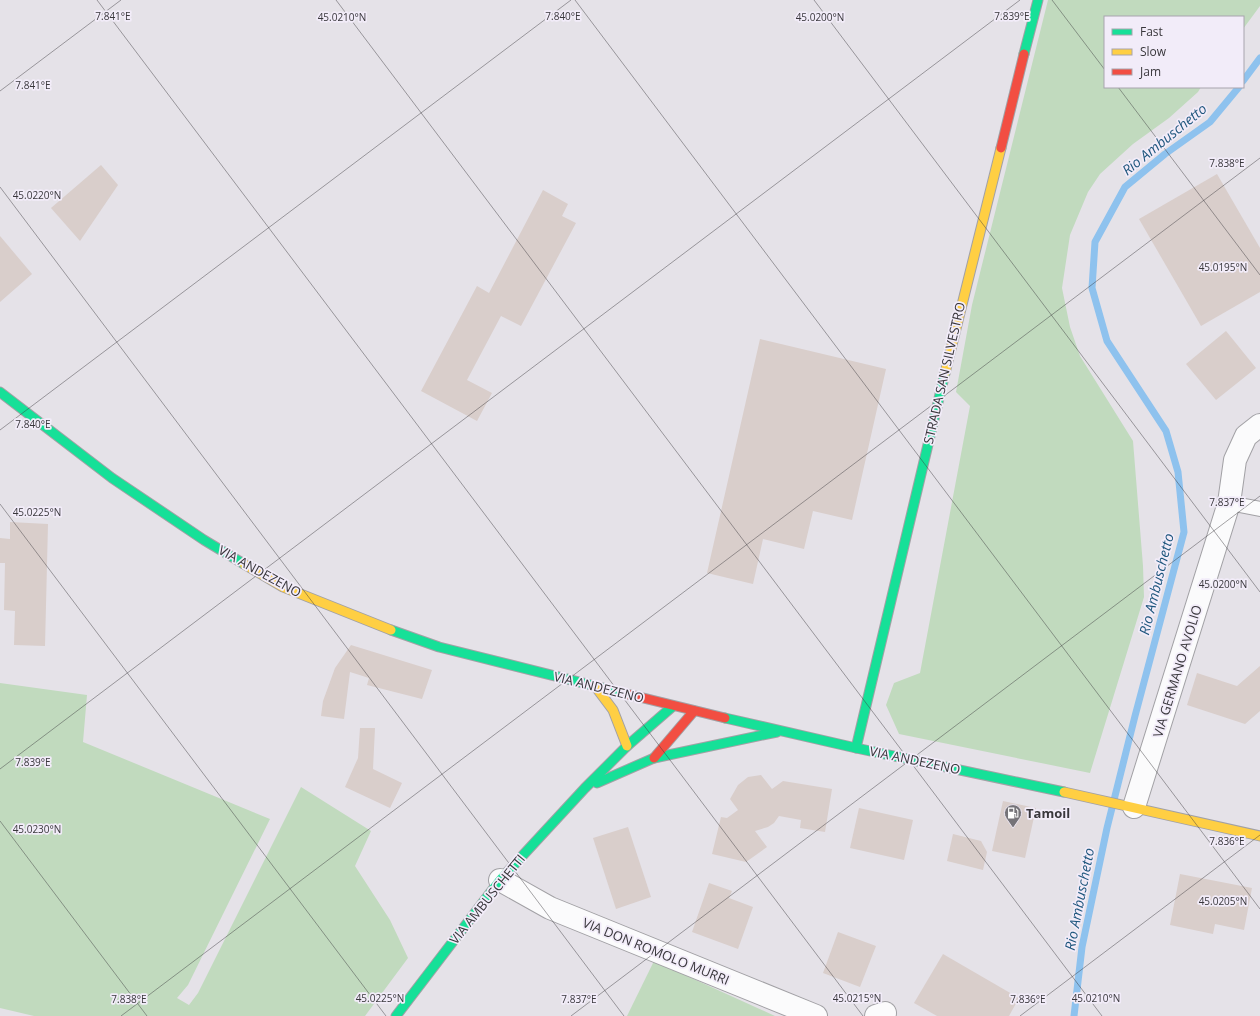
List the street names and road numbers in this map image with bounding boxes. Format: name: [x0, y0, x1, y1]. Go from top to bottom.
street label: STRADA SAN SILVESTRO: [919, 300, 969, 446]
street label: VIA ANDEZENO: [215, 541, 305, 601]
street label: VIA GERMANO AVOLIO: [1148, 603, 1206, 739]
street label: VIA ANDEZENO: [552, 667, 646, 707]
street label: VIA ANDEZENO: [868, 742, 962, 778]
street label: VIA AMBUSCHETTI: [445, 850, 529, 948]
street label: VIA DON ROMOLO MURRI: [580, 913, 732, 989]

